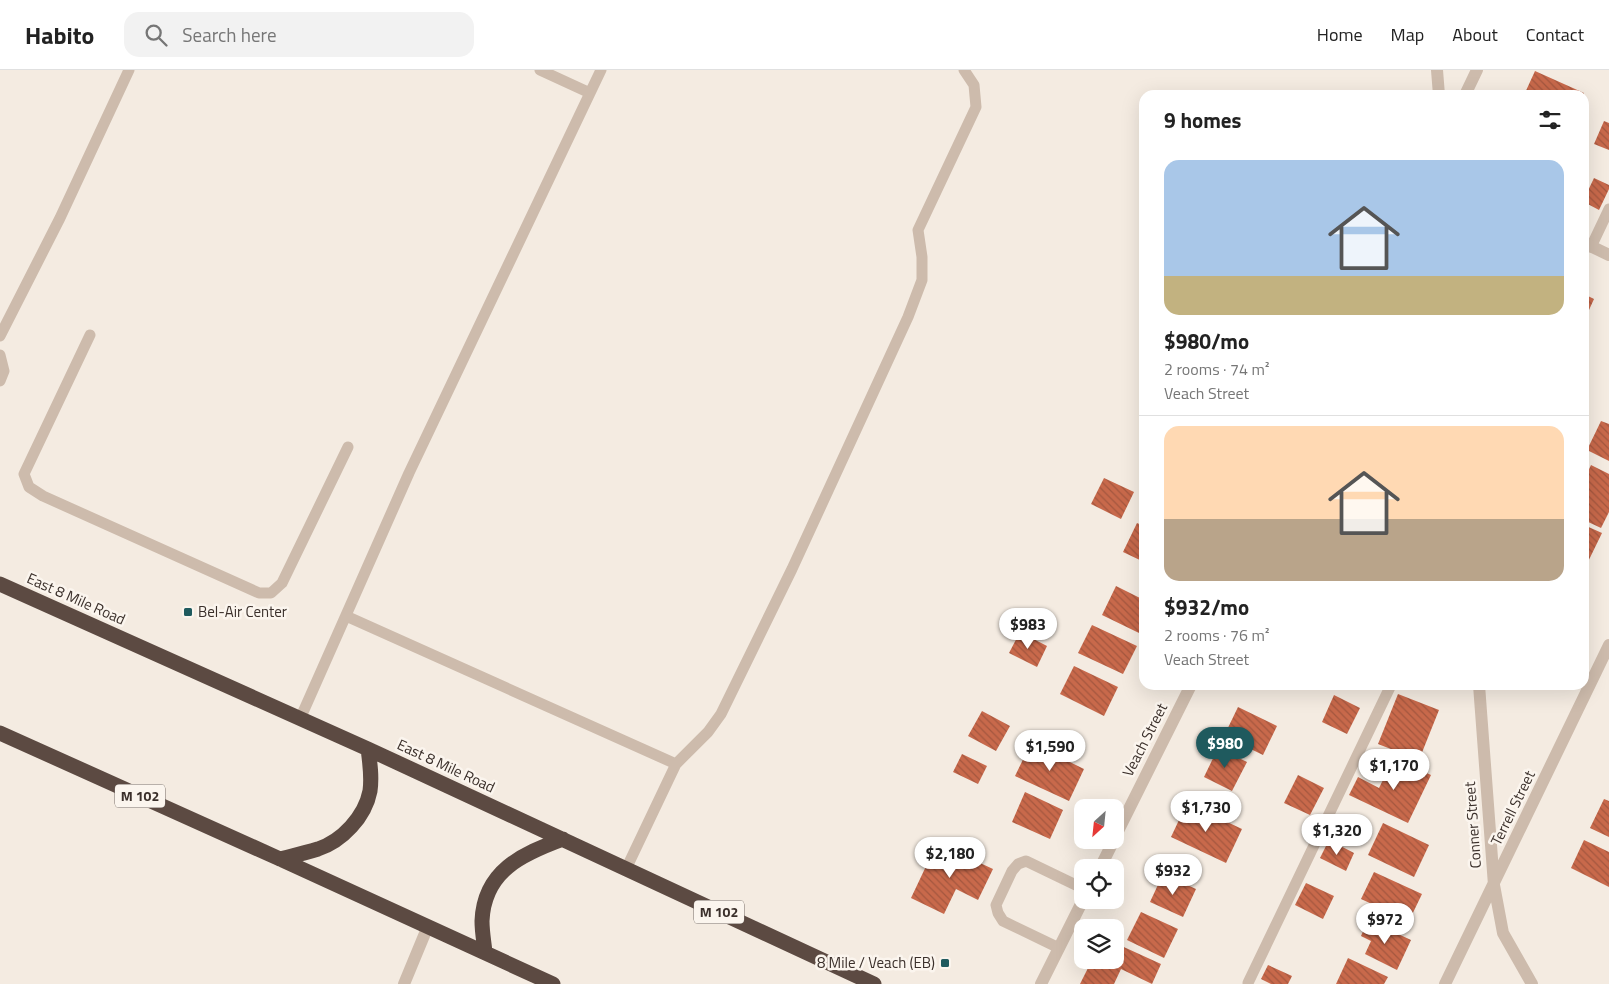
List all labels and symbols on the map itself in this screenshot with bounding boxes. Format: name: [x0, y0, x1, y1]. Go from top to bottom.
street label: East 8 Mile Road: [23, 567, 129, 631]
place label: Bel-Air Center: [198, 600, 287, 623]
marker: Bel-Air Center: [182, 606, 194, 618]
pin: $983: [998, 608, 1058, 650]
street label: Veach Street: [1116, 698, 1173, 781]
pin: $980: [1195, 726, 1255, 769]
pin: $1,590: [1009, 730, 1091, 772]
street label: East 8 Mile Road: [393, 733, 499, 798]
pin: $1,170: [1353, 748, 1435, 791]
street label: Terrell Street: [1485, 766, 1541, 849]
street label: Conner Street: [1458, 780, 1487, 869]
road number: M 102: [115, 784, 165, 808]
pin: $1,730: [1165, 790, 1247, 833]
north arrow: [1074, 799, 1124, 849]
pin: $1,320: [1296, 814, 1378, 856]
pin: $2,180: [909, 836, 991, 879]
pin: $932: [1143, 854, 1203, 896]
road number: M 102: [694, 900, 744, 924]
pin: $972: [1355, 902, 1415, 945]
place label: 8 Mile / Veach (EB): [817, 951, 935, 974]
marker: 8 Mile / Veach (EB): [939, 957, 951, 969]

